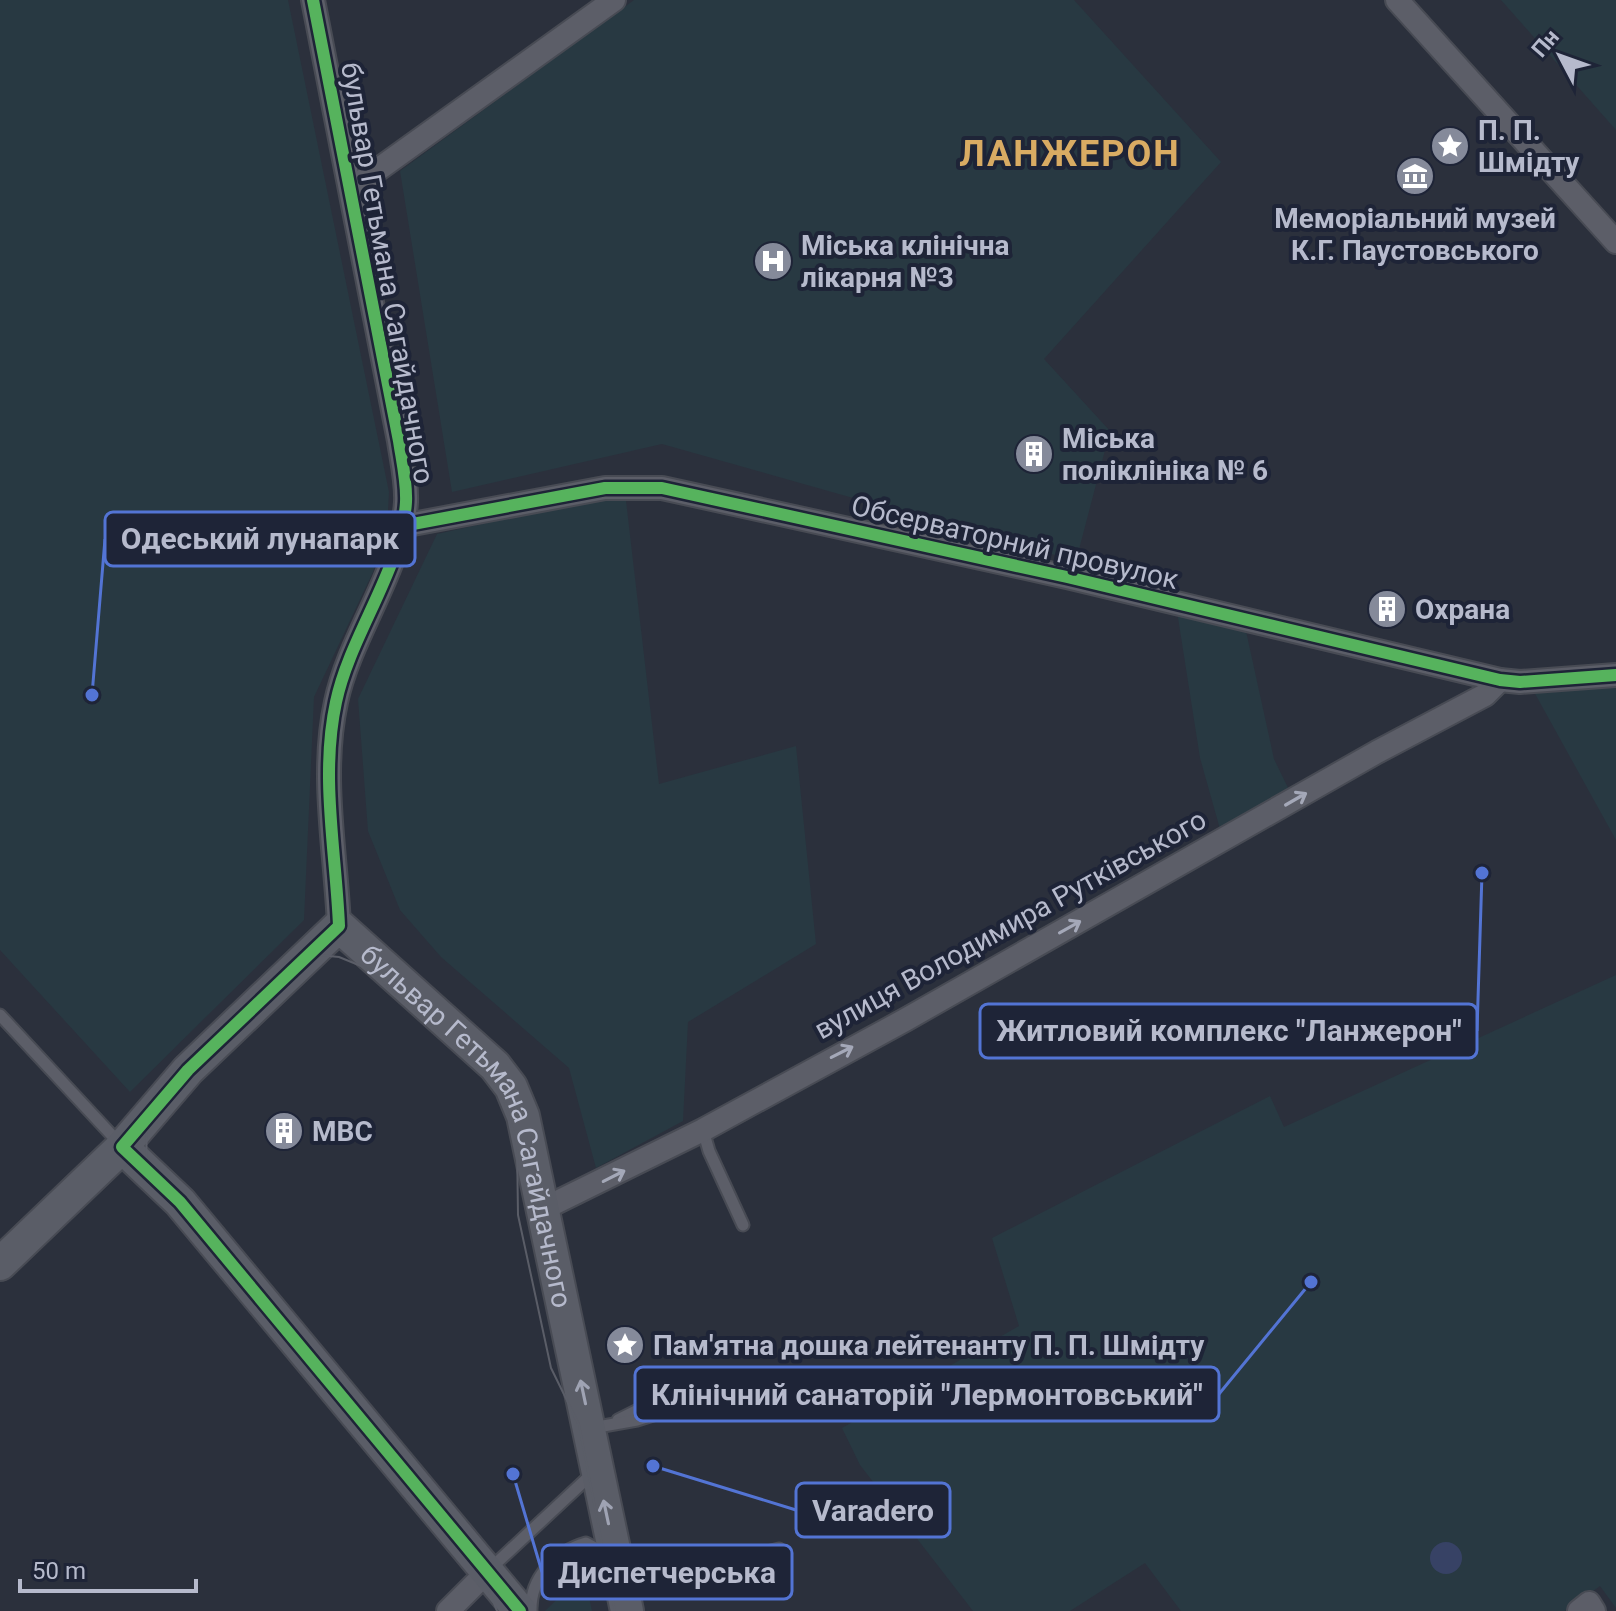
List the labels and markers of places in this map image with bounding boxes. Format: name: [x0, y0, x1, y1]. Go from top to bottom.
place label: П. П. Шмідту: [1478, 114, 1580, 179]
place icon: П. П. Шмідту: [1429, 125, 1471, 167]
museum icon: Меморіальний музей К.Г. Паустовського: [1394, 155, 1436, 197]
place label: Меморіальний музей К.Г. Паустовського: [1274, 202, 1556, 267]
place label: Міська клінічна лікарня №3: [801, 229, 1009, 294]
hospital icon: Міська клінічна лікарня №3: [752, 240, 794, 282]
place label: Міська поліклініка № 6: [1062, 422, 1268, 487]
building icon: Міська поліклініка № 6: [1013, 433, 1055, 475]
callout: Одеський лунапарк: [105, 512, 415, 566]
building icon: Охрана: [1366, 588, 1408, 630]
place label: Охрана: [1415, 593, 1510, 626]
callout: Житловий комплекс "Ланжерон": [980, 1004, 1477, 1058]
building icon: МВС: [263, 1110, 305, 1152]
place label: МВС: [312, 1115, 373, 1148]
place icon: Пам'ятна дошка лейтенанту П. П. Шмідту: [604, 1324, 646, 1366]
place label: Пам'ятна дошка лейтенанту П. П. Шмідту: [653, 1329, 1205, 1362]
callout: Клінічний санаторій "Лермонтовський": [635, 1367, 1219, 1421]
callout: Varadero: [796, 1483, 950, 1537]
callout: Диспетчерська: [542, 1545, 792, 1599]

